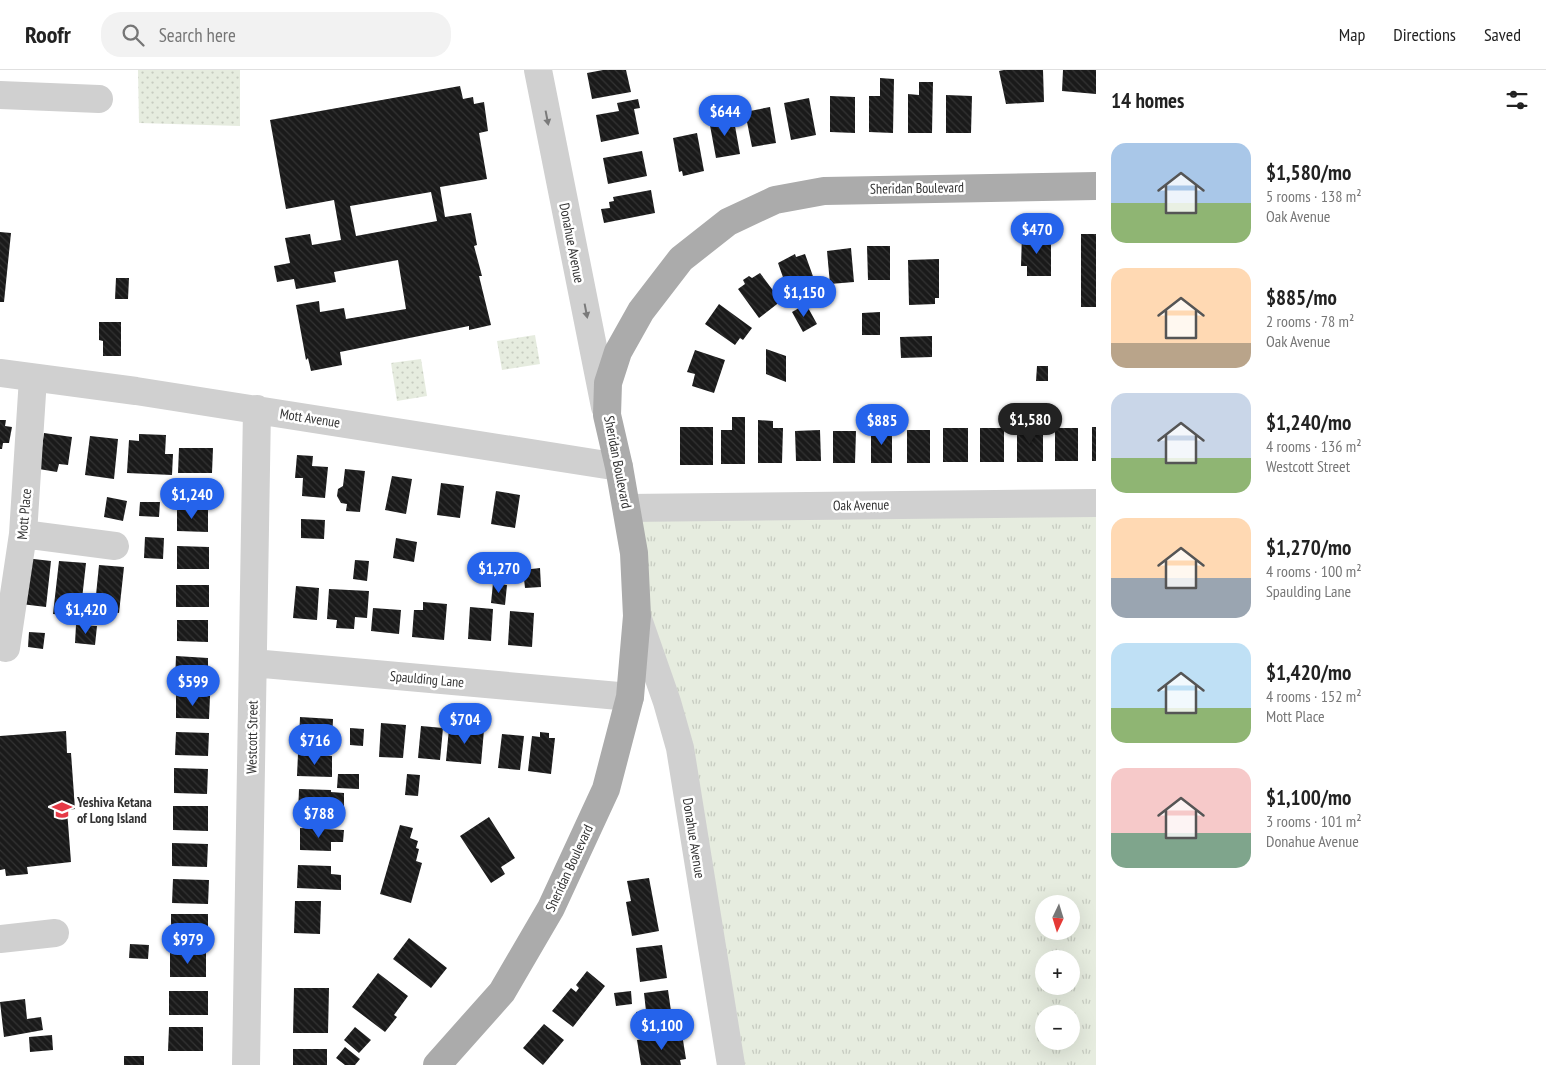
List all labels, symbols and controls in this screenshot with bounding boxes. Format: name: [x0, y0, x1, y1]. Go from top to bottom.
search box: [101, 12, 451, 57]
text: Roofr: [25, 19, 71, 50]
icon: search: [119, 21, 147, 49]
text: Search here: [159, 23, 236, 47]
text: Map: [1339, 23, 1365, 46]
text: Directions: [1393, 23, 1456, 46]
text: Saved: [1484, 23, 1521, 46]
icon: filters: [1503, 86, 1531, 114]
text: 14 homes: [1111, 87, 1184, 114]
pin: $644: [695, 94, 755, 137]
text: $644: [710, 101, 740, 121]
one-way arrow: [543, 110, 551, 125]
text: $1,580/mo: [1266, 159, 1351, 186]
icon: home: [1151, 163, 1211, 223]
street label: Sheridan Boulevard: [870, 178, 964, 198]
text: 5 rooms · 138 m²: [1266, 186, 1362, 206]
street label: Donahue Avenue: [555, 201, 589, 285]
text: Oak Avenue: [1266, 206, 1330, 226]
pin: $470: [1007, 212, 1067, 255]
text: $470: [1022, 219, 1052, 239]
pin: $1,150: [763, 276, 845, 318]
text: $1,150: [783, 282, 825, 302]
text: $885/mo: [1266, 284, 1337, 311]
icon: home: [1151, 288, 1211, 348]
one-way arrow: [582, 304, 590, 319]
text: 2 rooms · 78 m²: [1266, 311, 1354, 331]
text: Oak Avenue: [1266, 331, 1330, 351]
pin: $1,580: [989, 402, 1071, 445]
street label: Mott Avenue: [279, 404, 342, 432]
pin: $885: [852, 404, 912, 446]
text: $1,580: [1009, 409, 1051, 429]
text: $1,240/mo: [1266, 409, 1351, 436]
text: $885: [867, 410, 897, 430]
icon: home: [1151, 413, 1211, 473]
street label: Sheridan Boulevard: [600, 414, 636, 510]
text: 4 rooms · 136 m²: [1266, 436, 1362, 456]
text: Westcott Street: [1266, 456, 1350, 476]
pin: $1,240: [151, 478, 233, 520]
text: $1,240: [171, 484, 213, 504]
street label: Mott Place: [13, 487, 35, 540]
street label: Oak Avenue: [833, 496, 890, 514]
text: $1,270/mo: [1266, 534, 1351, 561]
icon: home: [1151, 538, 1211, 598]
pin: $1,270: [458, 552, 540, 594]
text: $1,270: [478, 558, 520, 578]
text: 4 rooms · 100 m²: [1266, 561, 1362, 581]
text: Spaulding Lane: [1266, 581, 1351, 601]
pin: $1,420: [45, 592, 127, 635]
text: $1,420: [65, 599, 107, 619]
text: $1,420/mo: [1266, 659, 1351, 686]
icon: home: [1151, 663, 1211, 723]
pin: $599: [163, 664, 223, 707]
street label: Spaulding Lane: [389, 667, 465, 691]
text: $599: [178, 671, 208, 691]
text: 4 rooms · 152 m²: [1266, 686, 1362, 706]
street label: Westcott Street: [242, 700, 262, 774]
pin: $704: [435, 702, 495, 745]
text: Mott Place: [1266, 706, 1325, 726]
text: $704: [450, 709, 480, 729]
pin: $716: [285, 724, 345, 766]
text: $716: [300, 730, 330, 750]
text: $1,100/mo: [1266, 784, 1351, 811]
icon: home: [1151, 788, 1211, 848]
place label: Yeshiva Ketana of Long Island: [76, 793, 152, 827]
pin: $788: [289, 796, 349, 839]
street label: Donahue Avenue: [679, 797, 709, 880]
school or university icon: Yeshiva Ketana of Long Island: [51, 799, 73, 821]
text: $788: [304, 803, 334, 823]
text: 3 rooms · 101 m²: [1266, 811, 1362, 831]
street label: Sheridan Boulevard: [541, 822, 597, 914]
text: Donahue Avenue: [1266, 831, 1359, 851]
north arrow: [1035, 895, 1080, 940]
map controls: [1035, 895, 1080, 1050]
pin: $979: [158, 922, 218, 965]
text: $979: [173, 929, 203, 949]
button: +: [1035, 950, 1080, 995]
button: −: [1035, 1005, 1080, 1050]
pin: $1,100: [621, 1008, 703, 1051]
text: $1,100: [641, 1015, 683, 1035]

